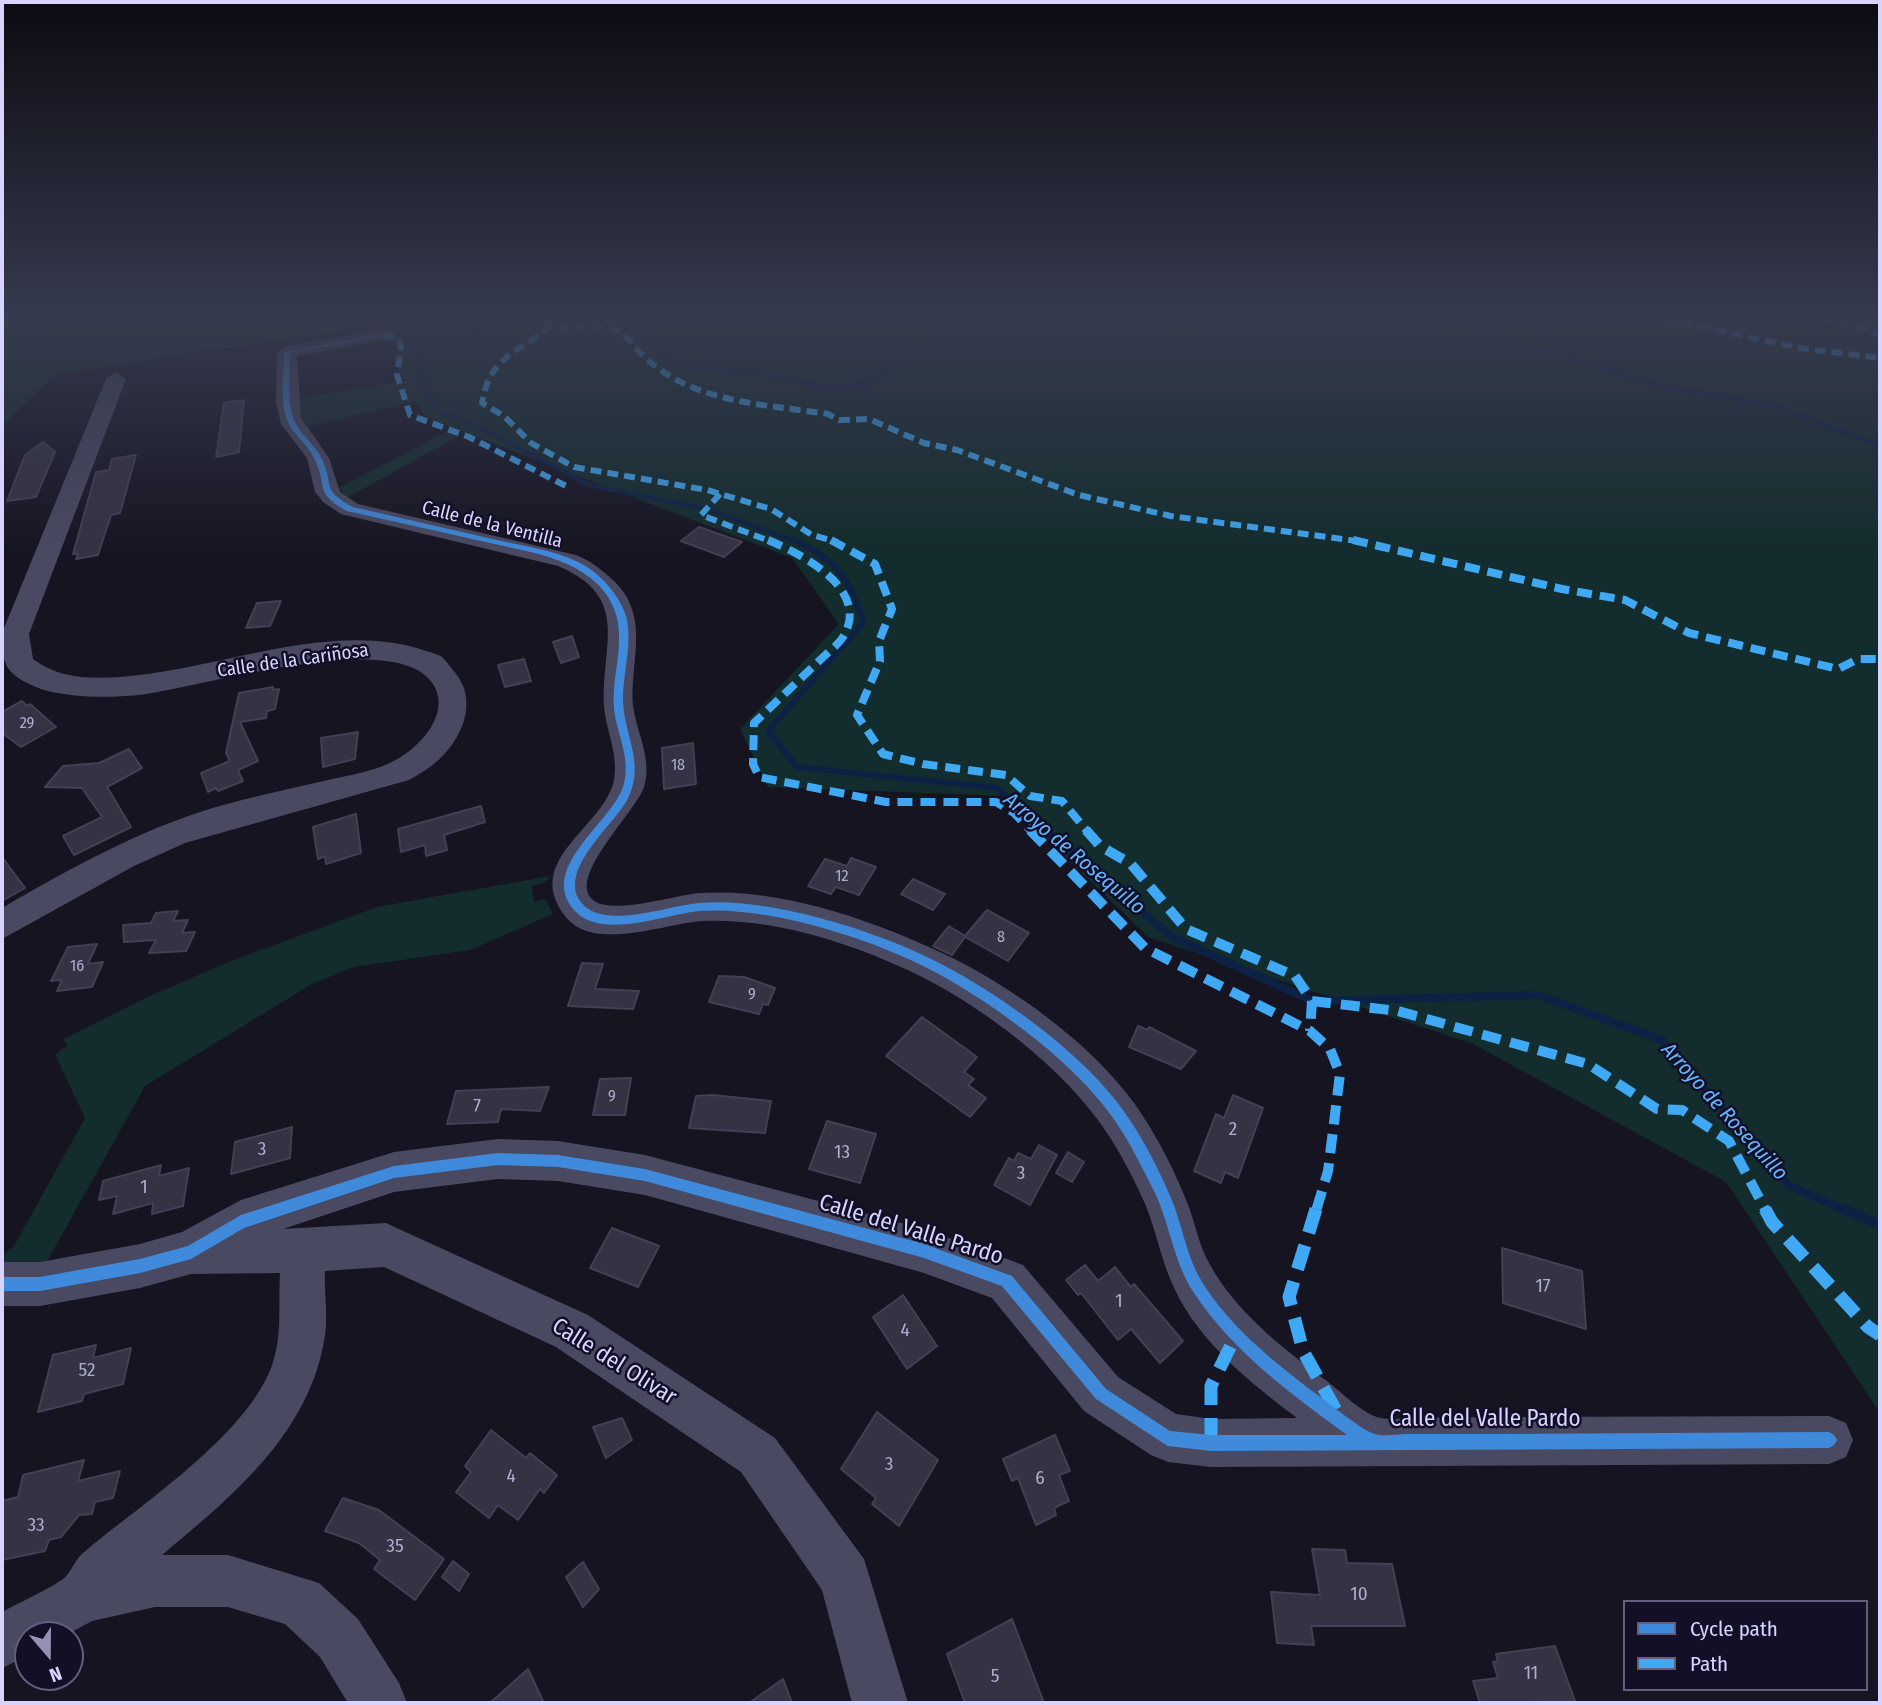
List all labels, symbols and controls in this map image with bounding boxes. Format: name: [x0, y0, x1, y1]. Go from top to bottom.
street label: Calle de la Ventilla: [419, 497, 565, 553]
street label: Calle de la Cariñosa: [216, 639, 370, 683]
house number: 29: [20, 714, 34, 734]
house number: 18: [671, 756, 685, 776]
water label: Arroyo de Rosequillo: [998, 788, 1150, 920]
house number: 12: [835, 867, 849, 887]
house number: 8: [997, 928, 1005, 948]
house number: 16: [70, 957, 84, 977]
house number: 9: [748, 985, 756, 1005]
water label: Arroyo de Rosequillo: [1656, 1038, 1792, 1186]
house number: 9: [608, 1087, 616, 1107]
house number: 7: [473, 1096, 481, 1118]
house number: 2: [1229, 1119, 1237, 1141]
house number: 3: [258, 1139, 266, 1161]
house number: 13: [834, 1142, 850, 1164]
house number: 3: [1017, 1163, 1025, 1185]
house number: 1: [140, 1177, 148, 1199]
street label: Calle del Valle Pardo: [816, 1189, 1006, 1271]
house number: 17: [1535, 1276, 1551, 1298]
house number: 1: [1115, 1291, 1123, 1313]
street label: Calle del Olivar: [546, 1313, 682, 1411]
house number: 4: [900, 1320, 910, 1342]
house number: 52: [79, 1360, 95, 1382]
street label: Calle del Valle Pardo: [1390, 1406, 1580, 1434]
house number: 3: [885, 1454, 893, 1476]
house number: 4: [506, 1466, 516, 1488]
house number: 6: [1035, 1468, 1045, 1490]
house number: 33: [27, 1515, 45, 1537]
house number: 35: [386, 1536, 404, 1558]
house number: 10: [1350, 1584, 1368, 1606]
legend: [1623, 1600, 1868, 1691]
text: Cycle path: [1690, 1616, 1778, 1642]
north arrow: [14, 1621, 84, 1691]
text: Path: [1690, 1651, 1728, 1677]
text: N: [46, 1662, 65, 1687]
house number: 11: [1524, 1663, 1538, 1685]
house number: 5: [991, 1666, 999, 1688]

